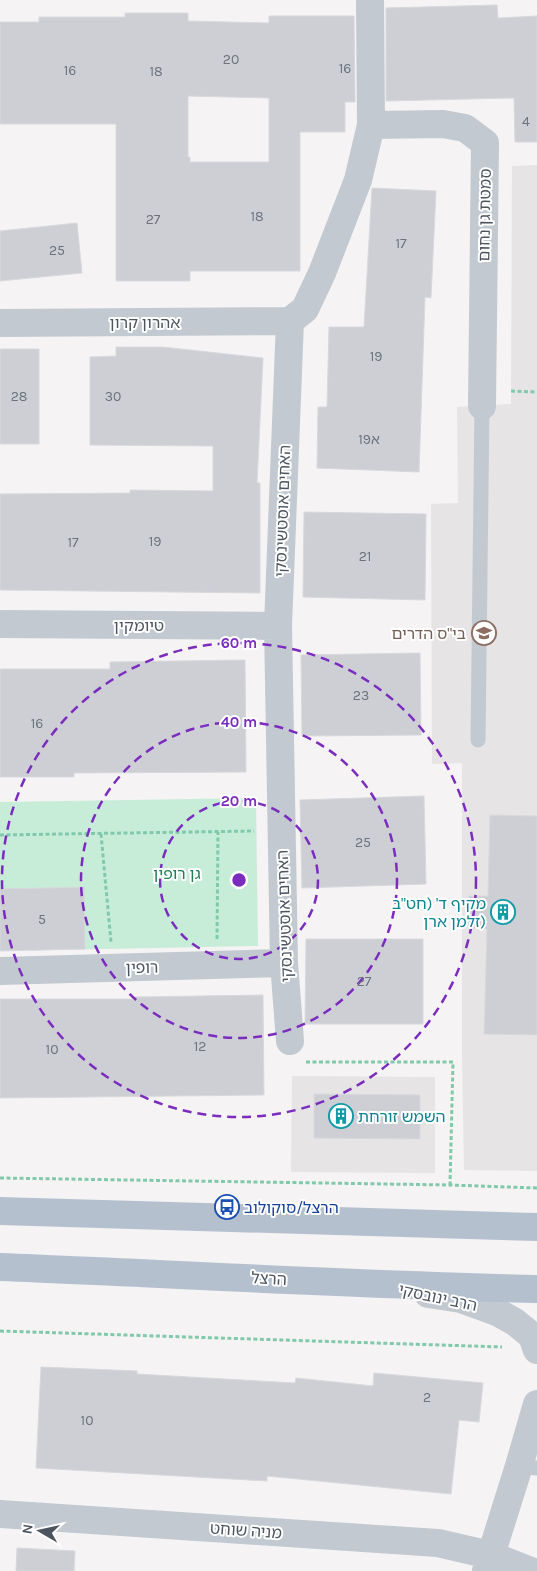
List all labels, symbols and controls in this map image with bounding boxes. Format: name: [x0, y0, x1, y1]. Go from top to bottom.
house number: 20: [223, 51, 239, 68]
house number: 16: [339, 60, 351, 77]
house number: 16: [64, 62, 76, 79]
house number: 18: [149, 63, 163, 80]
house number: 4: [522, 113, 530, 130]
street label: סמטת גן נחום: [474, 168, 495, 262]
house number: 18: [250, 208, 264, 225]
house number: 27: [146, 211, 161, 228]
house number: 17: [395, 235, 407, 252]
house number: 25: [49, 242, 65, 259]
street label: אהרון קרון: [110, 313, 180, 332]
house number: 19: [370, 348, 382, 365]
house number: 28: [11, 388, 27, 405]
house number: 30: [105, 388, 121, 405]
house number: 19א: [358, 431, 380, 448]
street label: האחים אוסטשינסקי: [271, 445, 294, 578]
house number: 19: [149, 533, 161, 550]
house number: 17: [67, 534, 79, 551]
house number: 21: [359, 548, 371, 565]
street label: טיומקין: [114, 616, 164, 635]
school or university icon: בי"ס הדרים: [471, 620, 497, 646]
place label: בי"ס הדרים: [391, 624, 466, 643]
text: 60 m: [221, 634, 257, 652]
house number: 23: [353, 687, 369, 704]
text: 40 m: [221, 713, 257, 731]
house number: 16: [31, 715, 43, 732]
text: 20 m: [221, 792, 257, 810]
house number: 25: [355, 834, 371, 851]
street label: האחים אוסטשינסקי: [273, 849, 296, 982]
park label: גן רופין: [153, 864, 201, 883]
centre of rings: [230, 871, 248, 889]
place label: מקיף ד' (חט"ב זלמן ארן): [392, 894, 486, 931]
building icon: מקיף ד' (חט"ב זלמן ארן): [490, 899, 516, 925]
house number: 5: [38, 911, 46, 928]
street label: רופין: [126, 958, 158, 977]
house number: 27: [357, 973, 372, 990]
house number: 12: [194, 1038, 206, 1055]
house number: 10: [46, 1041, 58, 1058]
building icon: השמש זורחת: [328, 1103, 354, 1129]
place label: השמש זורחת: [358, 1107, 446, 1126]
bus stop icon: הרצל/סוקולוב: [214, 1194, 240, 1220]
place label: הרצל/סוקולוב: [244, 1198, 339, 1217]
street label: הרצל: [251, 1268, 287, 1289]
street label: הרב ינובסקי: [397, 1280, 479, 1315]
house number: 2: [423, 1389, 431, 1406]
house number: 10: [81, 1412, 93, 1429]
north arrow: [15, 1506, 65, 1556]
street label: מניה שוחט: [209, 1519, 282, 1542]
text: N: [18, 1523, 37, 1535]

